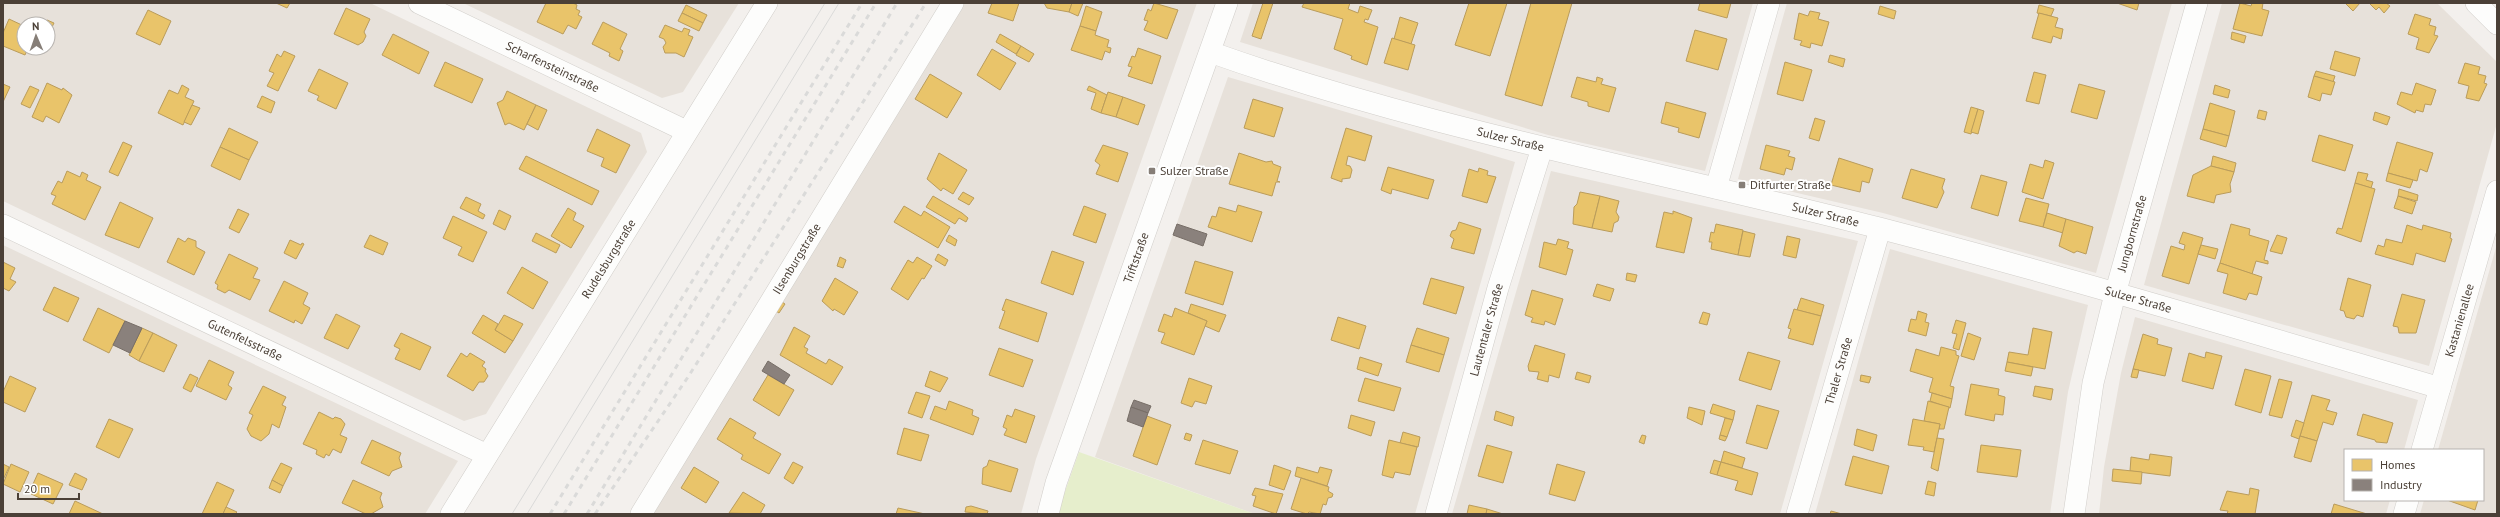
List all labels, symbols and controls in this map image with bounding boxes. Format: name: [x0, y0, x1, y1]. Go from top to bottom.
north arrow: [16, 16, 56, 56]
text: N: [32, 19, 40, 33]
street label: Scharfensteinstraße: [503, 38, 602, 95]
street label: Sulzer Straße: [1475, 123, 1546, 154]
place label: Sulzer Straße: [1160, 163, 1229, 178]
marker: Sulzer Straße: [1147, 166, 1157, 176]
place label: Ditfurter Straße: [1750, 177, 1831, 192]
marker: Ditfurter Straße: [1737, 180, 1747, 190]
street label: Jungbornstraße: [2113, 193, 2150, 274]
street label: Sulzer Straße: [1791, 199, 1861, 230]
street label: Rudelsburgstraße: [578, 216, 639, 301]
street label: Ilsenburgstraße: [769, 220, 824, 297]
street label: Triftstraße: [1120, 230, 1152, 285]
street label: Lautentaler Straße: [1466, 281, 1506, 378]
street label: Sulzer Straße: [2103, 282, 2173, 316]
street label: Kastanienallee: [2441, 282, 2477, 359]
street label: Gutenfelsstraße: [205, 315, 285, 364]
street label: Thaler Straße: [1821, 335, 1855, 406]
legend: [2344, 449, 2484, 501]
text: Homes: [2380, 457, 2415, 472]
scale bar: [18, 475, 79, 501]
text: Industry: [2380, 477, 2422, 492]
text: 20 m: [24, 481, 50, 496]

